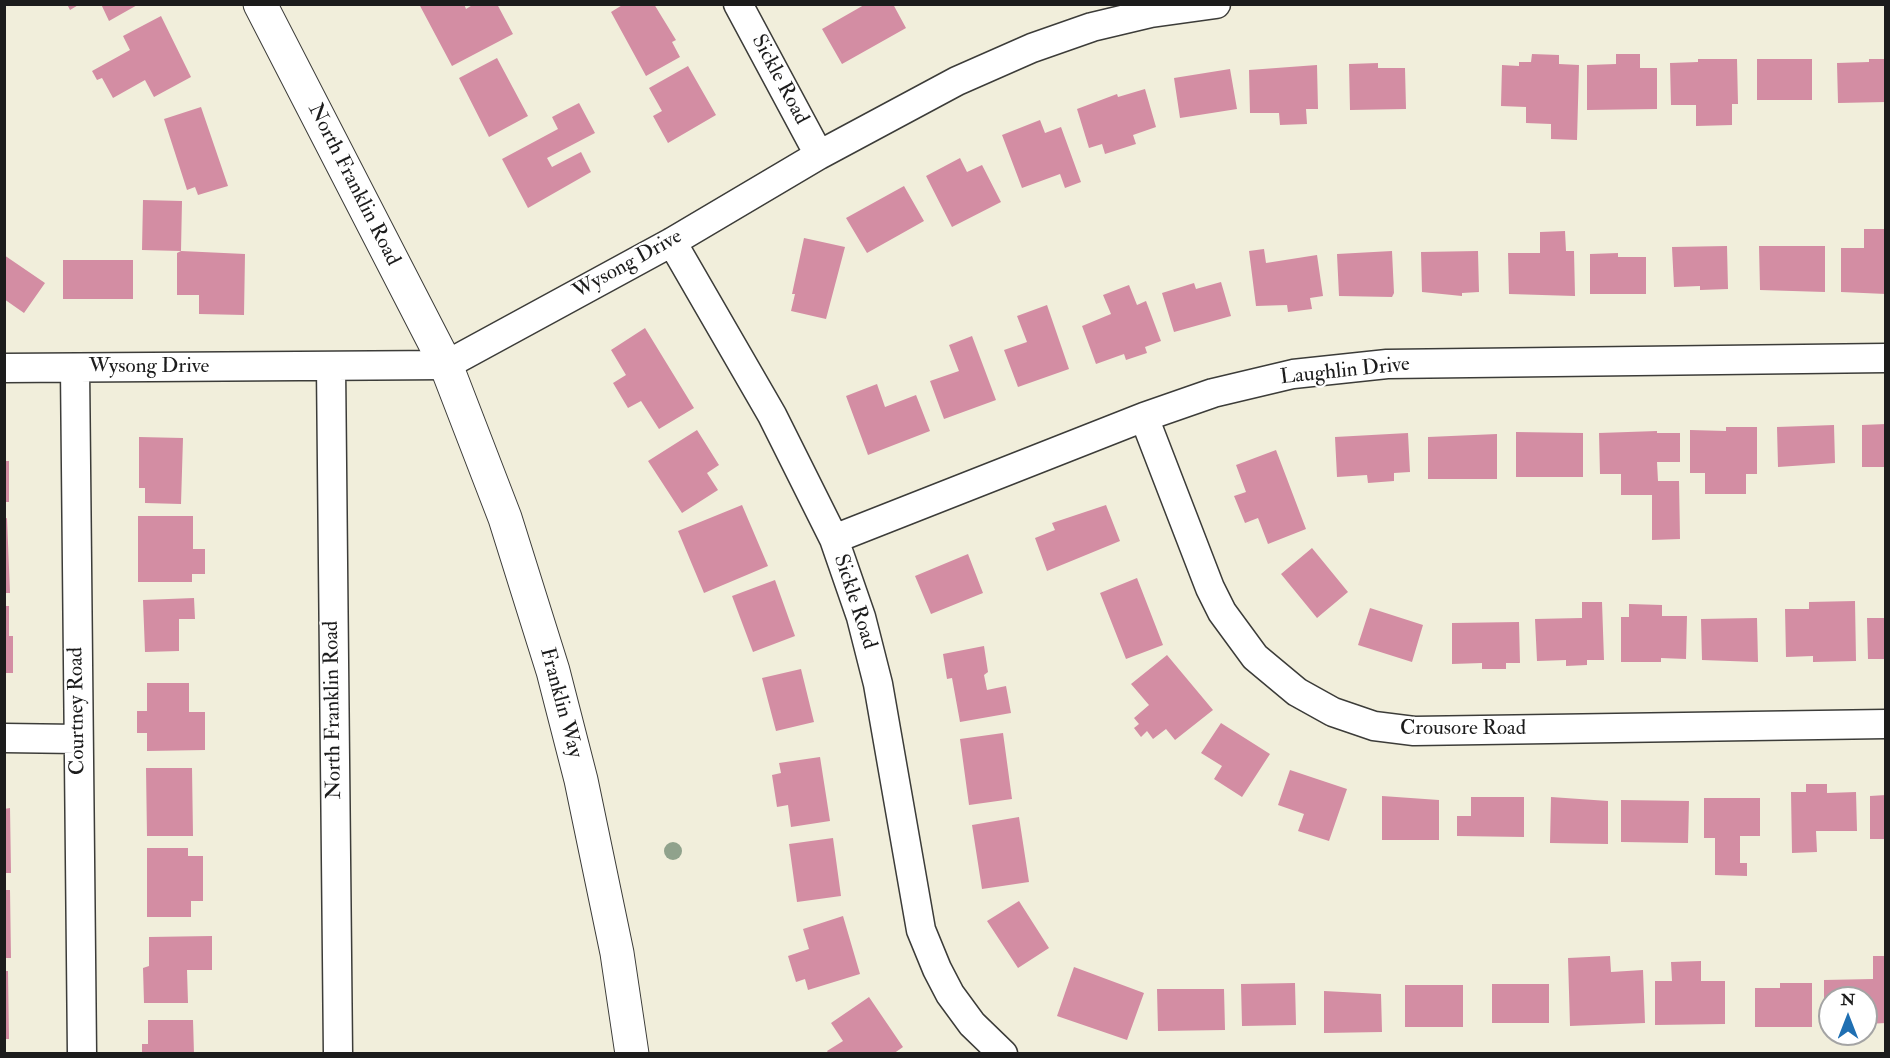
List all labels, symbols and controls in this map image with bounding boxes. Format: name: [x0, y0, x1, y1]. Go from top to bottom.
street label: Sickle Road: [745, 31, 813, 129]
street label: North Franklin Road: [301, 100, 405, 270]
street label: Wysong Drive: [569, 225, 687, 305]
street label: Laughlin Drive: [1279, 353, 1411, 391]
street label: Wysong Drive: [89, 354, 209, 380]
street label: Sickle Road: [827, 552, 881, 652]
street label: North Franklin Road: [320, 620, 348, 800]
street label: Franklin Way: [533, 645, 587, 761]
street label: Courtney Road: [64, 647, 92, 775]
street label: Crousore Road: [1400, 716, 1526, 742]
north arrow: [1818, 986, 1878, 1046]
text: N: [1841, 990, 1855, 1010]

